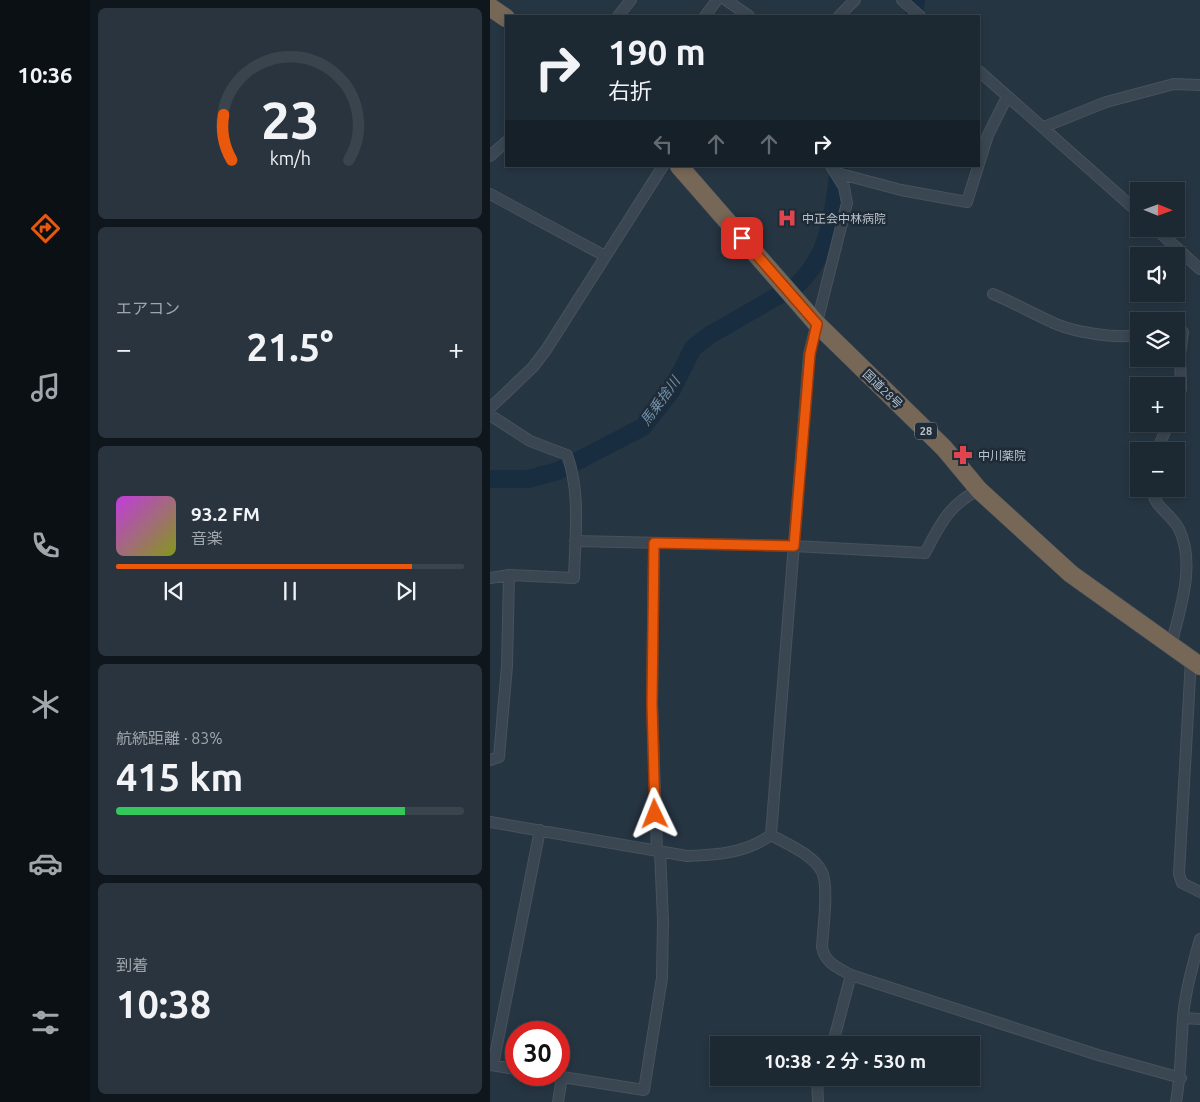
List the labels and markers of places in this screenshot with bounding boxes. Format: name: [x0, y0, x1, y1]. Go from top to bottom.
hospital icon: 中正会中林病院: [776, 207, 798, 229]
place label: 中正会中林病院: [802, 212, 886, 225]
pin: [721, 217, 763, 259]
pharmacy icon: 中川薬院: [952, 444, 974, 466]
place label: 中川薬院: [978, 449, 1026, 462]

